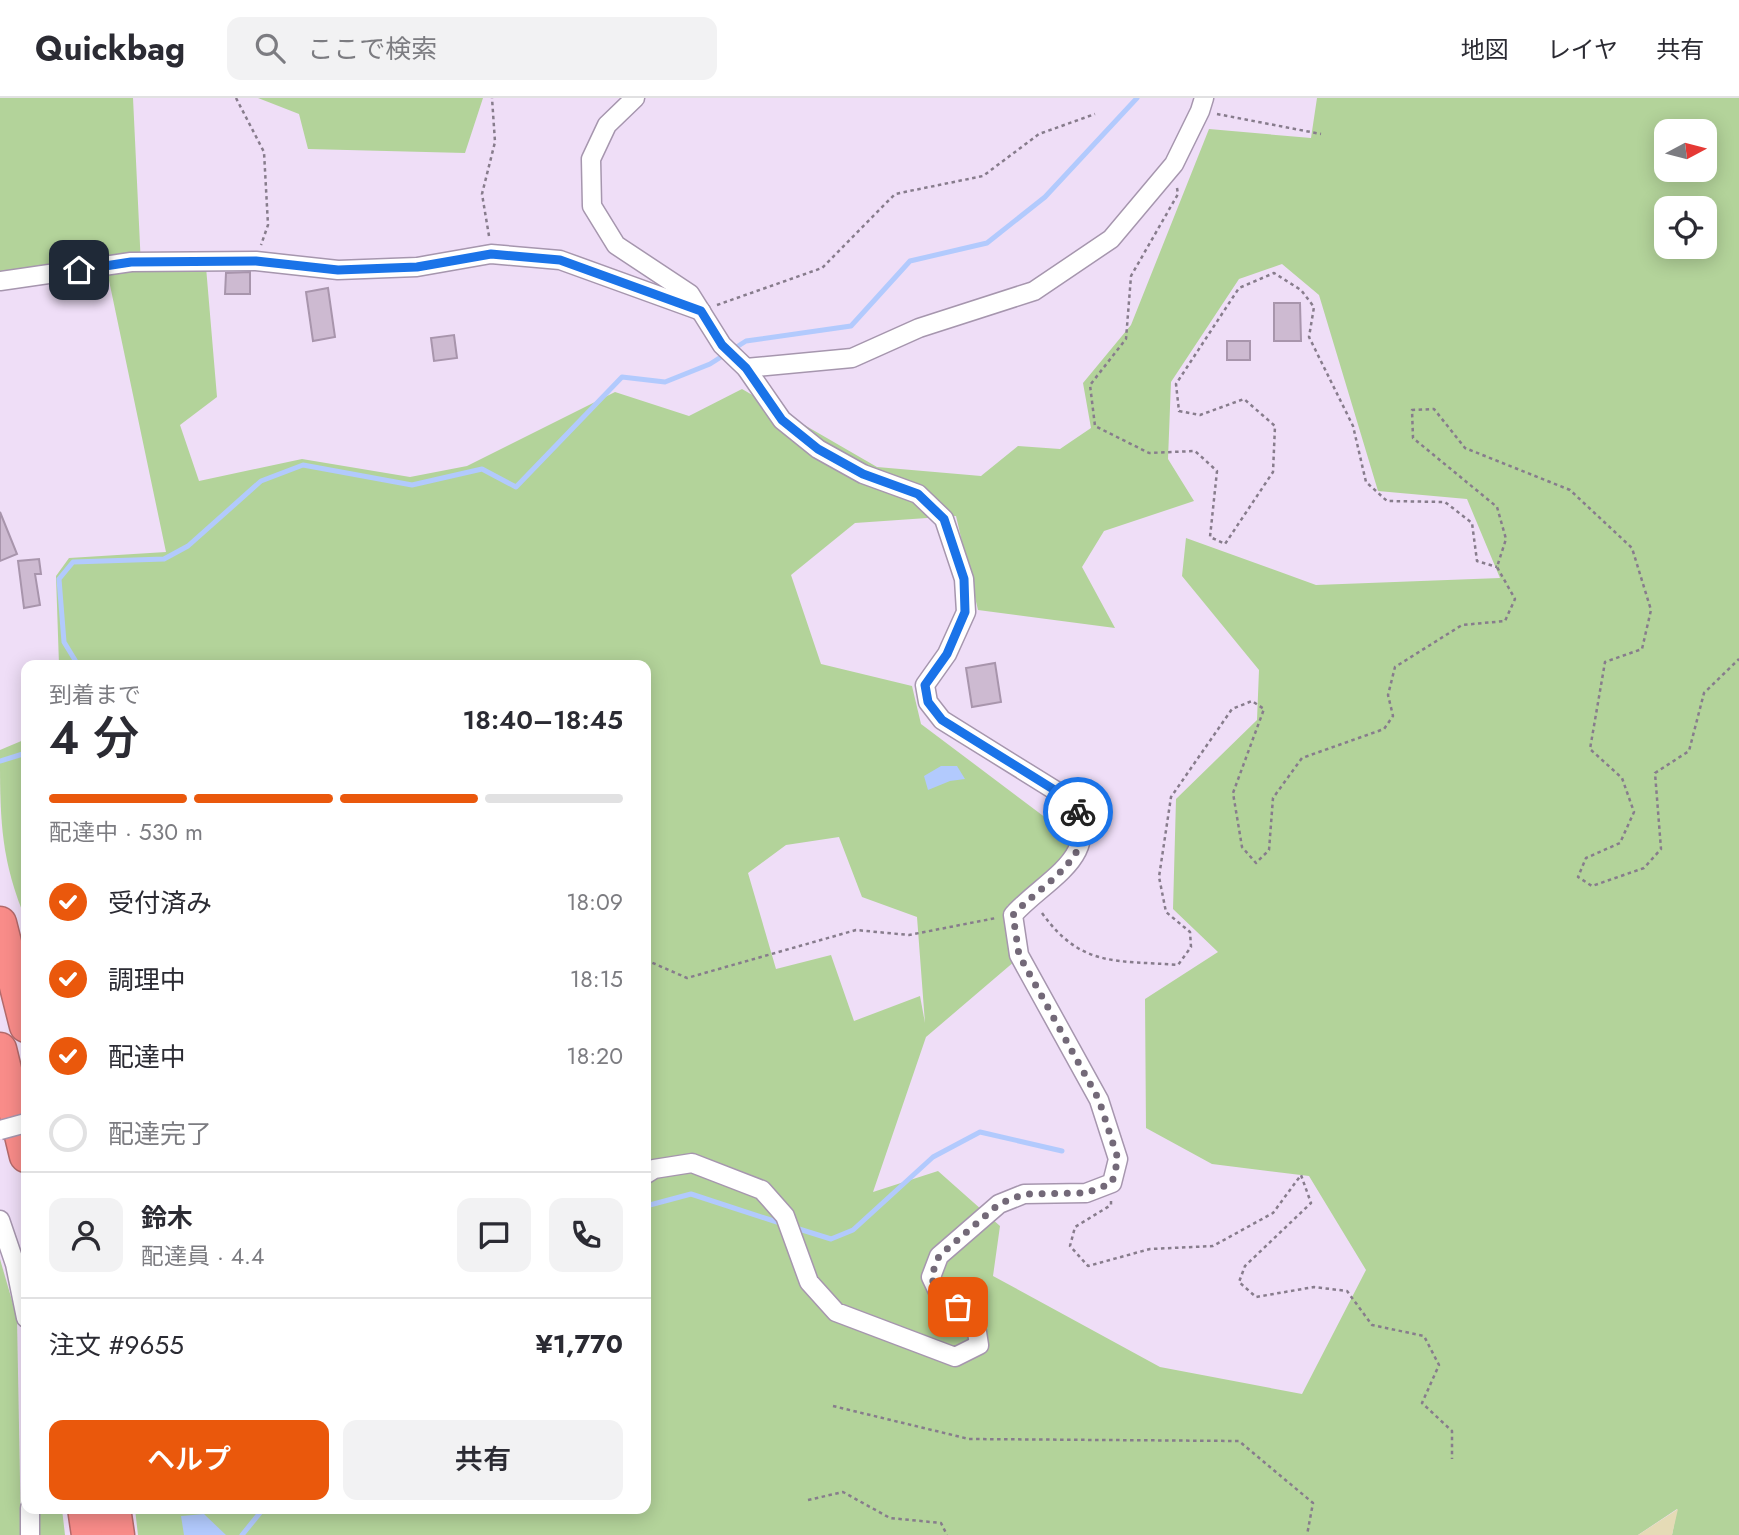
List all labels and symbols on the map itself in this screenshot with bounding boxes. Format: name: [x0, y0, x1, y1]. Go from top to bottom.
north arrow: [1654, 119, 1717, 182]
pin: [49, 240, 109, 300]
courier: [1043, 777, 1113, 847]
pin: [928, 1277, 988, 1337]

